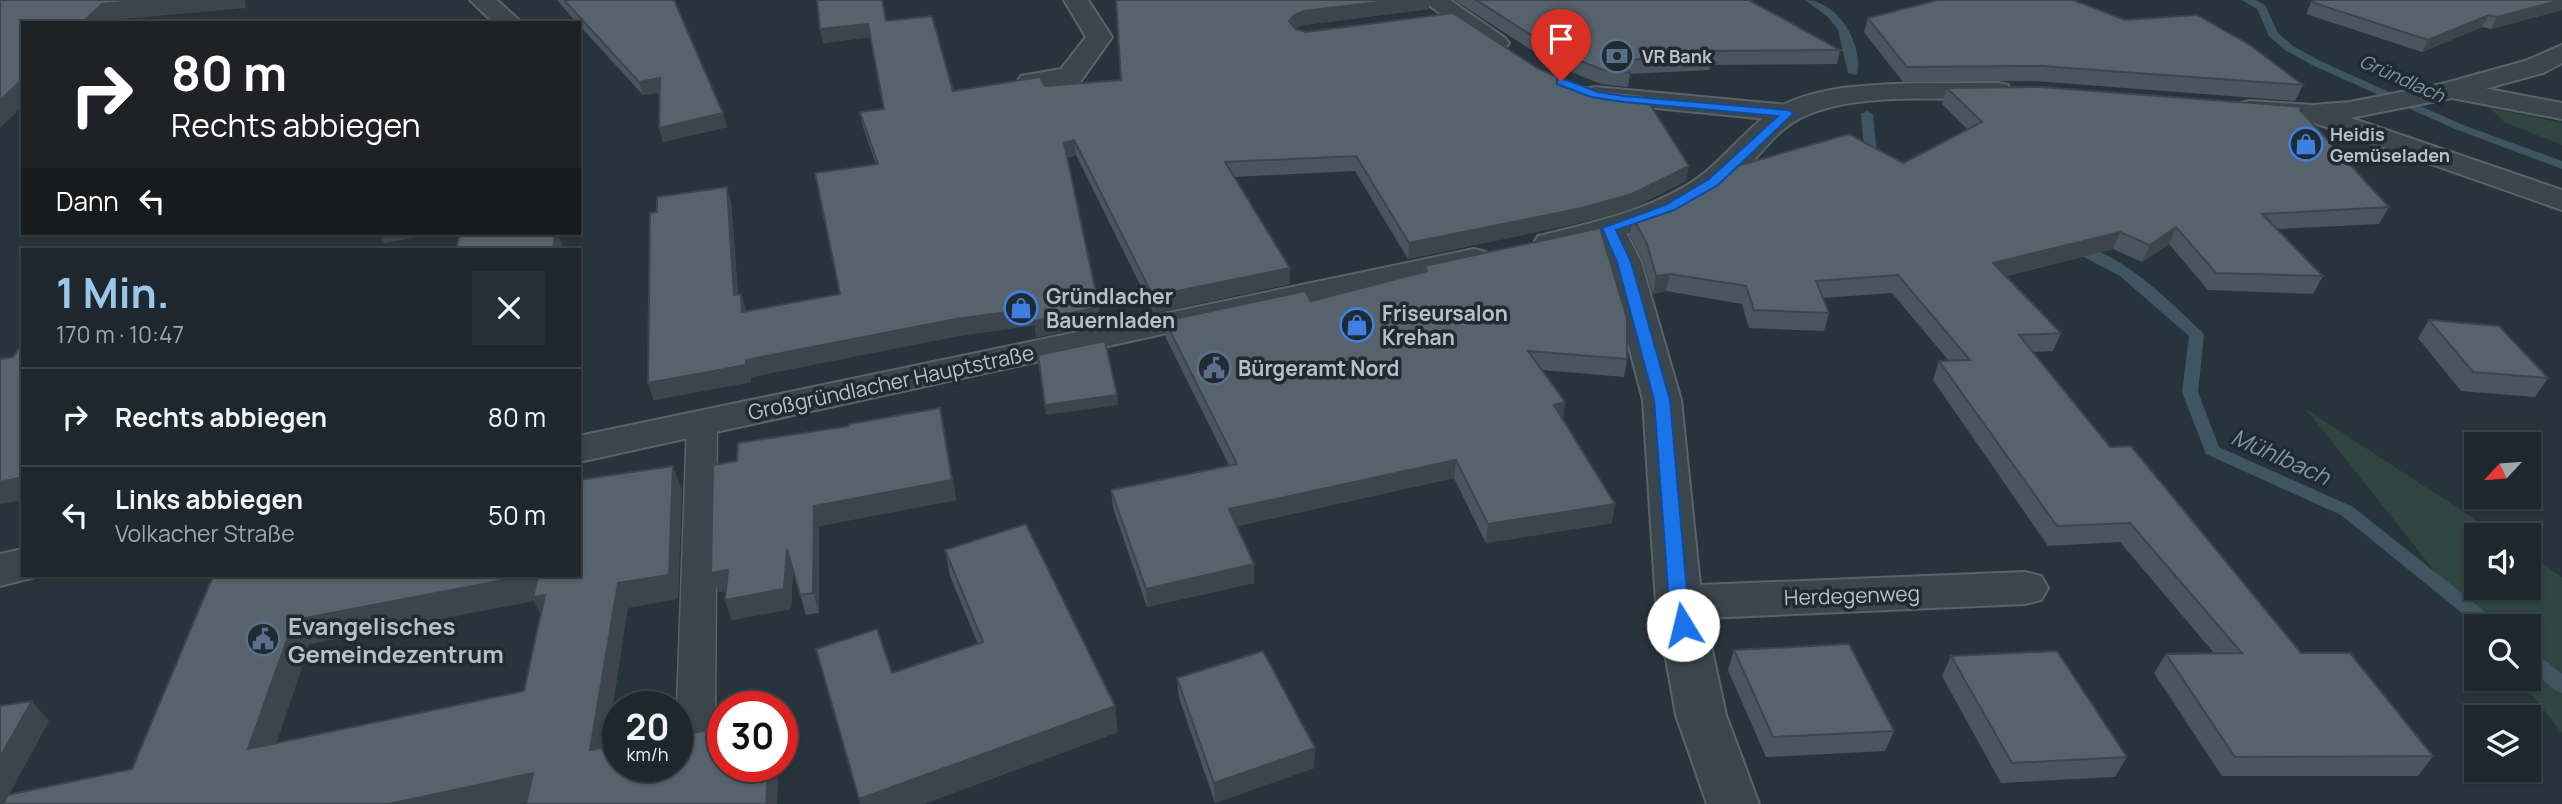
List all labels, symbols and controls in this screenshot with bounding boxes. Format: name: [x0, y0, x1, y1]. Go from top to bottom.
pin: [1531, 9, 1591, 81]
icon: arrive: [1542, 20, 1580, 58]
bank icon: VR Bank: [1598, 37, 1636, 75]
text: 80 m: [171, 39, 287, 106]
place label: VR Bank: [1642, 44, 1713, 68]
water label: Gründlach: [2355, 48, 2449, 109]
icon: right: [56, 49, 147, 140]
text: Rechts abbiegen: [171, 103, 421, 147]
place label: Heidis Gemüseladen: [2330, 122, 2450, 167]
shop icon: Heidis Gemüseladen: [2287, 125, 2325, 163]
icon: left: [133, 182, 171, 220]
text: Dann: [56, 183, 119, 219]
text: 1 Min.: [56, 263, 170, 321]
button: close: [472, 271, 546, 345]
place label: Gründlacher Bauernladen: [1046, 282, 1175, 334]
shop icon: Gründlacher Bauernladen: [1002, 289, 1040, 327]
place label: Friseursalon Krehan: [1382, 299, 1508, 351]
shop icon: Friseursalon Krehan: [1338, 306, 1376, 344]
text: 170 m · 10:47: [56, 318, 184, 350]
street label: Großgründlacher Hauptstraße: [745, 338, 1037, 426]
public building icon: Bürgeramt Nord: [1195, 349, 1233, 387]
place label: Bürgeramt Nord: [1238, 354, 1400, 382]
icon: right: [56, 398, 94, 436]
text: Rechts abbiegen: [115, 399, 327, 435]
text: 80 m: [488, 399, 546, 435]
water label: Mühlbach: [2227, 420, 2337, 492]
north arrow: [2464, 432, 2541, 509]
map controls: [2464, 432, 2541, 782]
text: Links abbiegen: [115, 481, 303, 517]
icon: left: [56, 496, 94, 534]
text: 50 m: [488, 497, 546, 533]
text: Volkacher Straße: [115, 517, 295, 549]
button: sound: [2464, 523, 2541, 600]
street label: Herdegenweg: [1784, 579, 1920, 611]
position arrow: [1646, 588, 1720, 662]
place label: Evangelisches Gemeindezentrum: [288, 609, 504, 670]
button: search: [2464, 614, 2541, 691]
public building icon: Evangelisches Gemeindezentrum: [244, 620, 282, 658]
speed limit sign: 30: [707, 691, 798, 782]
text: 20: [626, 703, 669, 751]
button: layers: [2464, 705, 2541, 782]
text: km/h: [627, 742, 668, 766]

